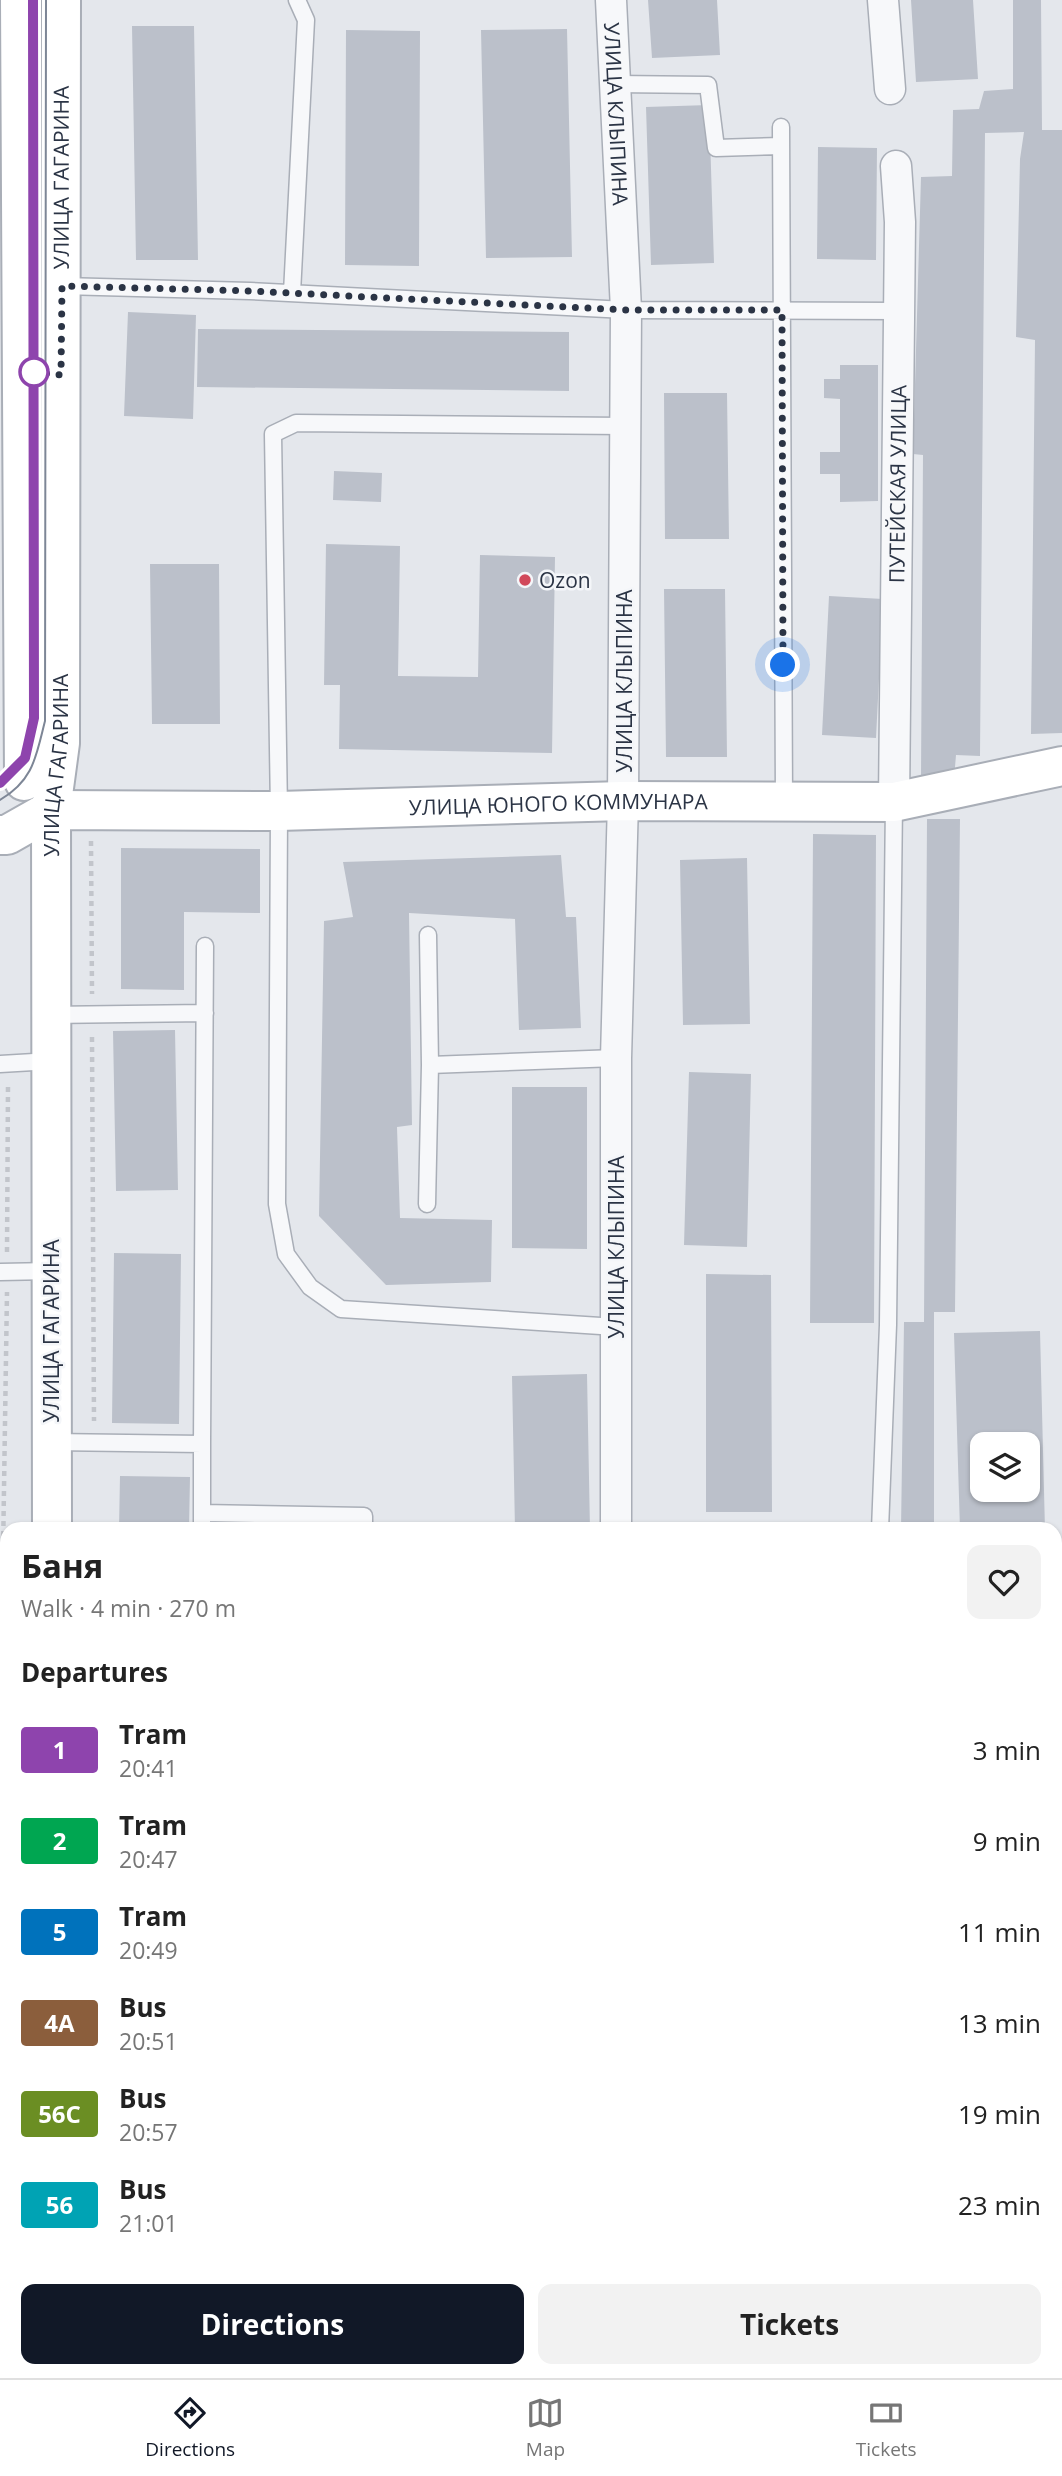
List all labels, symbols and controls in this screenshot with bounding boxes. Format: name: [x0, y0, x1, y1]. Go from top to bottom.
street label: УЛИЦА КЛЫПИНА: [598, 22, 635, 207]
street label: УЛИЦА ГАГАРИНА: [47, 85, 75, 269]
unlabelled marker: [19, 357, 49, 387]
street label: ПУТЕЙСКАЯ УЛИЦА: [882, 384, 912, 583]
place label: Ozon: [539, 566, 591, 594]
marker: Ozon: [517, 572, 533, 588]
street label: УЛИЦА КЛЫПИНА: [610, 589, 638, 773]
your location: [765, 647, 800, 682]
street label: УЛИЦА ГАГАРИНА: [37, 673, 74, 857]
street label: УЛИЦА ЮНОГО КОММУНАРА: [408, 787, 709, 821]
street label: УЛИЦА КЛЫПИНА: [602, 1155, 630, 1339]
street label: УЛИЦА ГАГАРИНА: [37, 1238, 65, 1423]
map controls: [970, 1432, 1040, 1502]
button: layers: [970, 1432, 1040, 1502]
text: Баня: [21, 1543, 103, 1588]
button: heart: [967, 1545, 1041, 1619]
text: Walk · 4 min · 270 m: [21, 1592, 236, 1624]
text: Departures: [21, 1654, 168, 1690]
text: Tram: [119, 1716, 187, 1752]
text: 3 min: [973, 1732, 1041, 1768]
text: 1: [53, 1733, 66, 1766]
text: 20:41: [119, 1752, 178, 1784]
text: Tram: [119, 1807, 187, 1843]
text: 9 min: [973, 1823, 1041, 1859]
text: 2: [53, 1824, 66, 1857]
text: 20:47: [119, 1843, 178, 1875]
text: Tram: [119, 1898, 187, 1934]
text: 11 min: [958, 1914, 1041, 1950]
text: 5: [53, 1915, 66, 1948]
text: 20:49: [119, 1934, 178, 1966]
text: Bus: [119, 1989, 166, 2025]
text: 13 min: [958, 2005, 1041, 2041]
text: 4А: [44, 2006, 75, 2039]
text: 20:51: [119, 2025, 178, 2057]
text: Bus: [119, 2080, 166, 2116]
text: 19 min: [958, 2096, 1041, 2132]
text: 56С: [38, 2097, 81, 2130]
text: 20:57: [119, 2116, 178, 2148]
text: Bus: [119, 2171, 166, 2207]
text: 23 min: [958, 2187, 1041, 2223]
text: 56: [46, 2188, 73, 2221]
text: 21:01: [119, 2207, 178, 2239]
button: Directions: [21, 2284, 524, 2364]
button: Tickets: [538, 2284, 1041, 2364]
tab: Directions: [145, 2394, 235, 2462]
tab: Map: [526, 2394, 565, 2462]
tab: Tickets: [856, 2394, 917, 2462]

